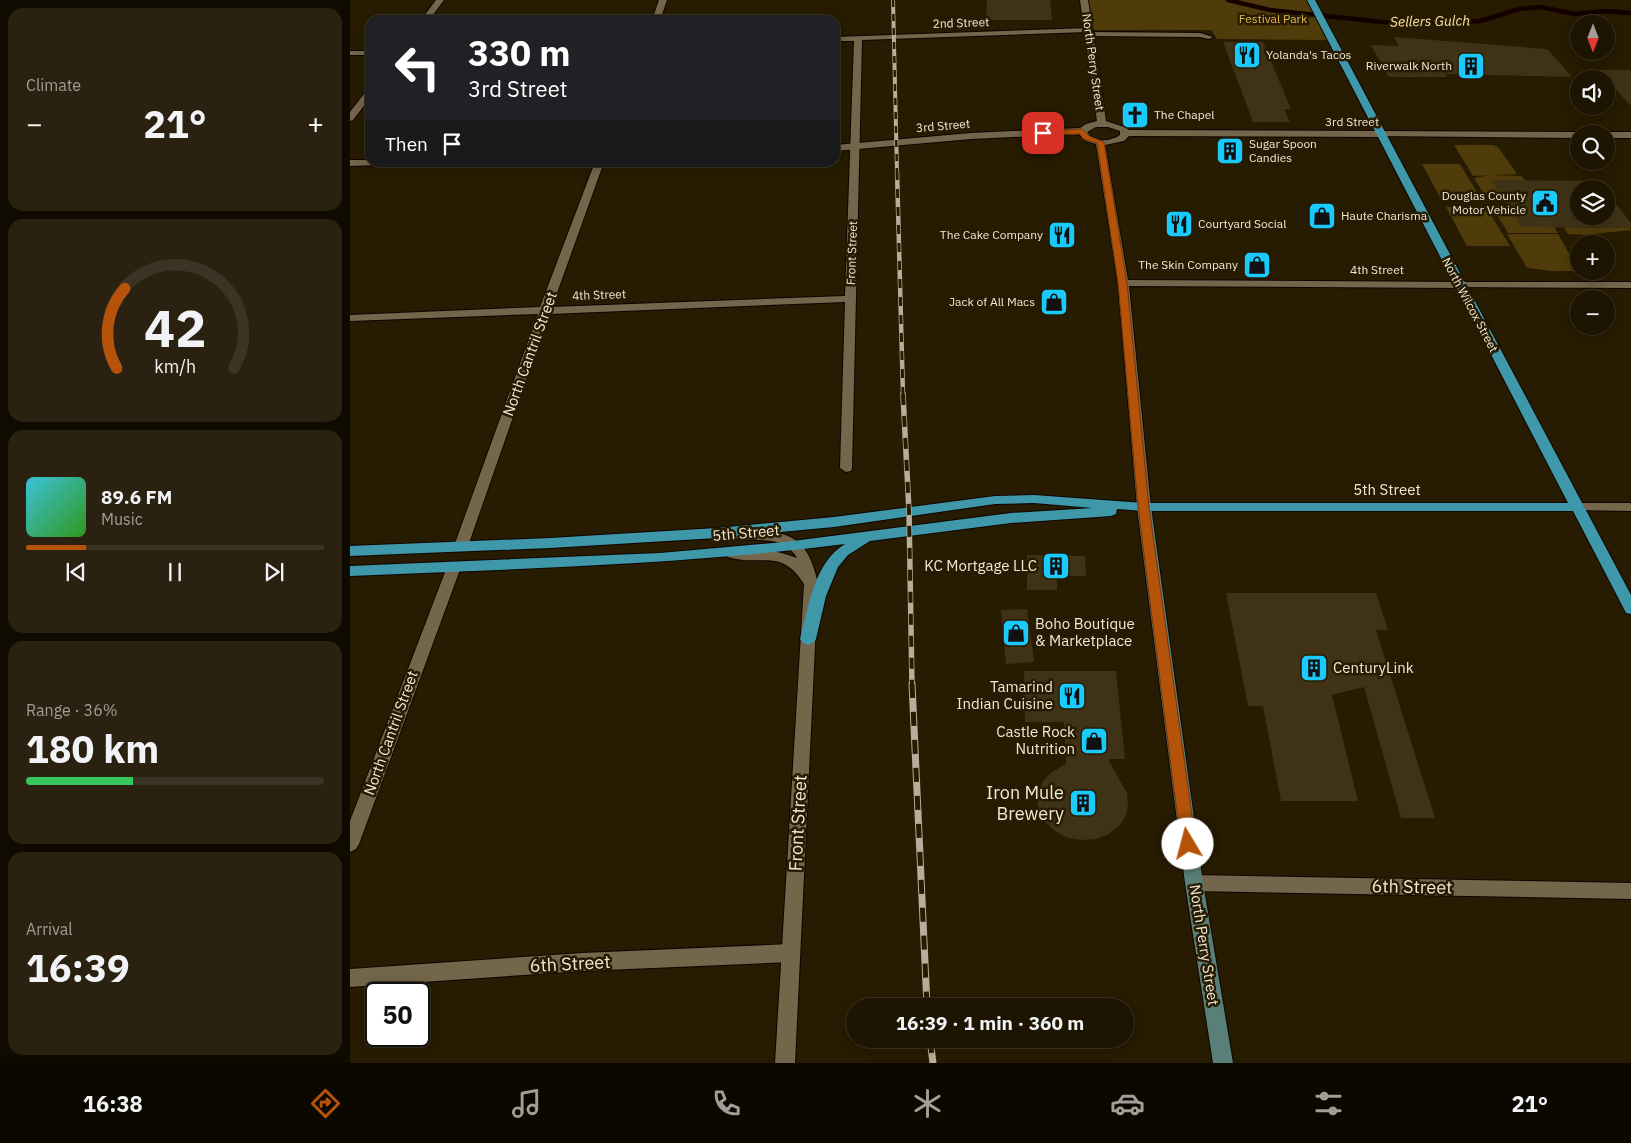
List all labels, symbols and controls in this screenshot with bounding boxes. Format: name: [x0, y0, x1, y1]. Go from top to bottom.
park label: Festival Park: [1239, 11, 1308, 26]
water label: Sellers Gulch: [1390, 11, 1470, 31]
street label: North Perry Street: [1079, 12, 1108, 111]
street label: 2nd Street: [932, 14, 990, 31]
north arrow: [1570, 15, 1615, 60]
map controls: [1570, 15, 1615, 335]
text: 330 m: [468, 30, 571, 76]
icon: left: [385, 35, 450, 100]
restaurant icon: Yolanda's Tacos: [1232, 40, 1262, 70]
place label: Yolanda's Tacos: [1266, 47, 1352, 62]
building icon: Riverwalk North: [1456, 51, 1486, 81]
place label: Riverwalk North: [1366, 58, 1452, 73]
button: sound: [1570, 70, 1615, 115]
text: 3rd Street: [468, 74, 567, 103]
text: Climate: [26, 75, 81, 95]
text: 21°: [143, 99, 207, 148]
church icon: The Chapel: [1120, 100, 1150, 130]
text: −: [26, 105, 43, 142]
text: +: [307, 105, 324, 142]
place label: The Chapel: [1154, 107, 1215, 122]
pin: [1022, 112, 1064, 154]
street label: 3rd Street: [1325, 114, 1379, 129]
street label: 3rd Street: [915, 116, 971, 135]
icon: arrive: [1029, 119, 1057, 147]
button: search: [1570, 125, 1615, 170]
icon: arrive: [438, 130, 466, 158]
text: Then: [385, 132, 428, 156]
building icon: Sugar Spoon Candies: [1215, 136, 1245, 166]
place label: Sugar Spoon Candies: [1249, 136, 1317, 165]
button: layers: [1570, 180, 1615, 225]
place label: Douglas County Motor Vehicle: [1442, 188, 1526, 217]
public building icon: Douglas County Motor Vehicle: [1530, 188, 1560, 218]
shop icon: Haute Charisma: [1307, 201, 1337, 231]
place label: Haute Charisma: [1341, 208, 1428, 223]
restaurant icon: Courtyard Social: [1164, 209, 1194, 239]
place label: Courtyard Social: [1198, 216, 1286, 231]
restaurant icon: The Cake Company: [1047, 220, 1077, 250]
street label: Front Street: [843, 221, 860, 285]
place label: The Cake Company: [940, 227, 1043, 242]
button: +: [1570, 235, 1615, 280]
shop icon: The Skin Company: [1242, 250, 1272, 280]
street label: North Wilcox Street: [1439, 255, 1502, 355]
place label: The Skin Company: [1138, 257, 1238, 272]
street label: 4th Street: [1350, 262, 1404, 277]
street label: 4th Street: [572, 286, 626, 303]
shop icon: Jack of All Macs: [1039, 287, 1069, 317]
street label: North Cantril Street: [498, 289, 561, 419]
button: −: [1570, 290, 1615, 335]
text: 42: [144, 294, 206, 361]
place label: Jack of All Macs: [949, 294, 1035, 309]
text: km/h: [154, 355, 196, 378]
street label: 5th Street: [1353, 480, 1421, 499]
text: 89.6 FM: [101, 485, 172, 509]
text: Music: [101, 509, 143, 529]
street label: 5th Street: [712, 520, 780, 545]
building icon: KC Mortgage LLC: [1041, 551, 1071, 581]
place label: KC Mortgage LLC: [924, 556, 1037, 575]
icon: previous: [62, 558, 90, 586]
icon: pause: [161, 558, 189, 586]
icon: next: [260, 558, 288, 586]
place label: Boho Boutique & Marketplace: [1035, 614, 1135, 650]
shop icon: Boho Boutique & Marketplace: [1001, 618, 1031, 648]
building icon: CenturyLink: [1299, 653, 1329, 683]
place label: CenturyLink: [1333, 658, 1414, 677]
street label: North Cantril Street: [359, 668, 422, 798]
place label: Tamarind Indian Cuisine: [957, 677, 1053, 713]
restaurant icon: Tamarind Indian Cuisine: [1057, 681, 1087, 711]
text: Range · 36%: [26, 700, 118, 720]
place label: Castle Rock Nutrition: [996, 722, 1075, 758]
text: 180 km: [26, 724, 159, 773]
shop icon: Castle Rock Nutrition: [1079, 726, 1109, 756]
street label: Front Street: [783, 774, 812, 872]
place label: Iron Mule Brewery: [986, 781, 1064, 825]
building icon: Iron Mule Brewery: [1068, 788, 1098, 818]
position arrow: [1161, 817, 1213, 869]
street label: 6th Street: [1371, 874, 1453, 899]
street label: North Perry Street: [1186, 883, 1223, 1007]
text: Arrival: [26, 919, 73, 939]
text: 16:39: [26, 943, 130, 992]
street label: 6th Street: [529, 950, 611, 977]
speed limit sign: 50: [365, 982, 430, 1047]
text: 16:39 · 1 min · 360 m: [896, 1011, 1084, 1035]
icon: directions: [308, 1086, 343, 1121]
icon: music: [509, 1086, 544, 1121]
icon: phone: [709, 1086, 744, 1121]
icon: climate: [910, 1086, 945, 1121]
icon: car: [1110, 1086, 1145, 1121]
icon: filters: [1311, 1086, 1346, 1121]
text: 16:38: [83, 1089, 143, 1118]
text: 21°: [1511, 1089, 1548, 1118]

